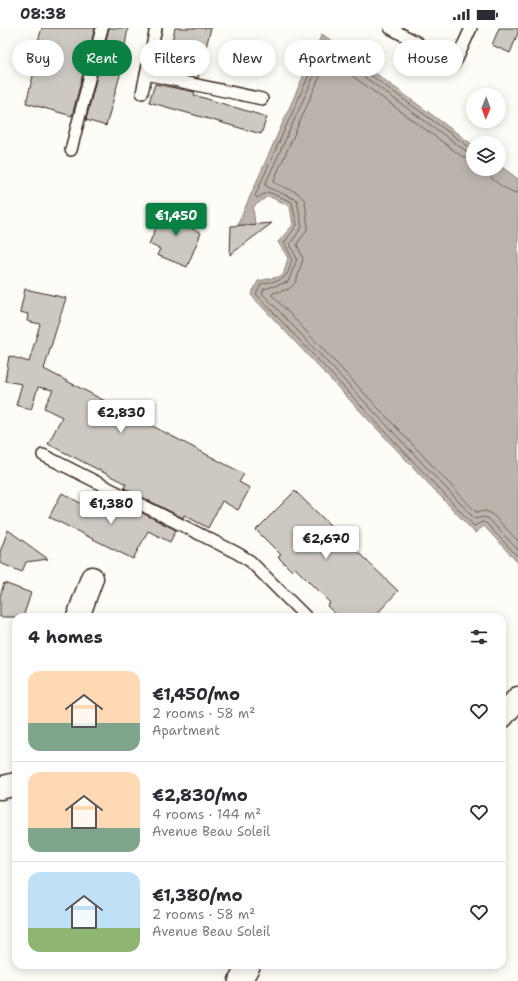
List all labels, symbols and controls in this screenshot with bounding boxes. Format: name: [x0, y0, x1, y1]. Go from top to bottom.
text: 08:38: [20, 4, 66, 24]
chip: Buy: [12, 40, 64, 76]
chip: Rent: [72, 40, 132, 76]
chip: Filters: [140, 40, 210, 76]
chip: New: [218, 40, 276, 76]
chip: Apartment: [284, 40, 385, 76]
chip: House: [393, 40, 463, 76]
north arrow: [466, 88, 506, 128]
map controls: [466, 88, 506, 176]
button: layers: [466, 136, 506, 176]
pin: €1,450: [143, 203, 209, 237]
text: €1,450: [155, 207, 197, 224]
pin: €2,830: [88, 400, 154, 434]
text: €2,830: [97, 404, 145, 421]
pin: €1,380: [78, 491, 144, 525]
text: €1,380: [89, 495, 133, 512]
pin: €2,670: [293, 526, 359, 560]
text: €2,670: [302, 530, 350, 547]
text: 4 homes: [28, 626, 103, 648]
icon: filters: [468, 626, 490, 648]
text: €1,450/mo: [152, 683, 240, 705]
icon: home: [60, 687, 108, 735]
icon: heart: [468, 700, 490, 722]
text: 2 rooms · 58 m²: [152, 705, 255, 722]
text: Apartment: [152, 722, 220, 739]
text: €2,830/mo: [152, 784, 248, 806]
icon: home: [60, 788, 108, 836]
icon: heart: [468, 801, 490, 823]
text: 4 rooms · 144 m²: [152, 806, 261, 823]
text: Avenue Beau Soleil: [152, 823, 270, 840]
text: €1,380/mo: [152, 884, 242, 906]
icon: home: [60, 888, 108, 936]
icon: heart: [468, 901, 490, 923]
text: 2 rooms · 58 m²: [152, 906, 255, 923]
text: Avenue Beau Soleil: [152, 923, 270, 940]

